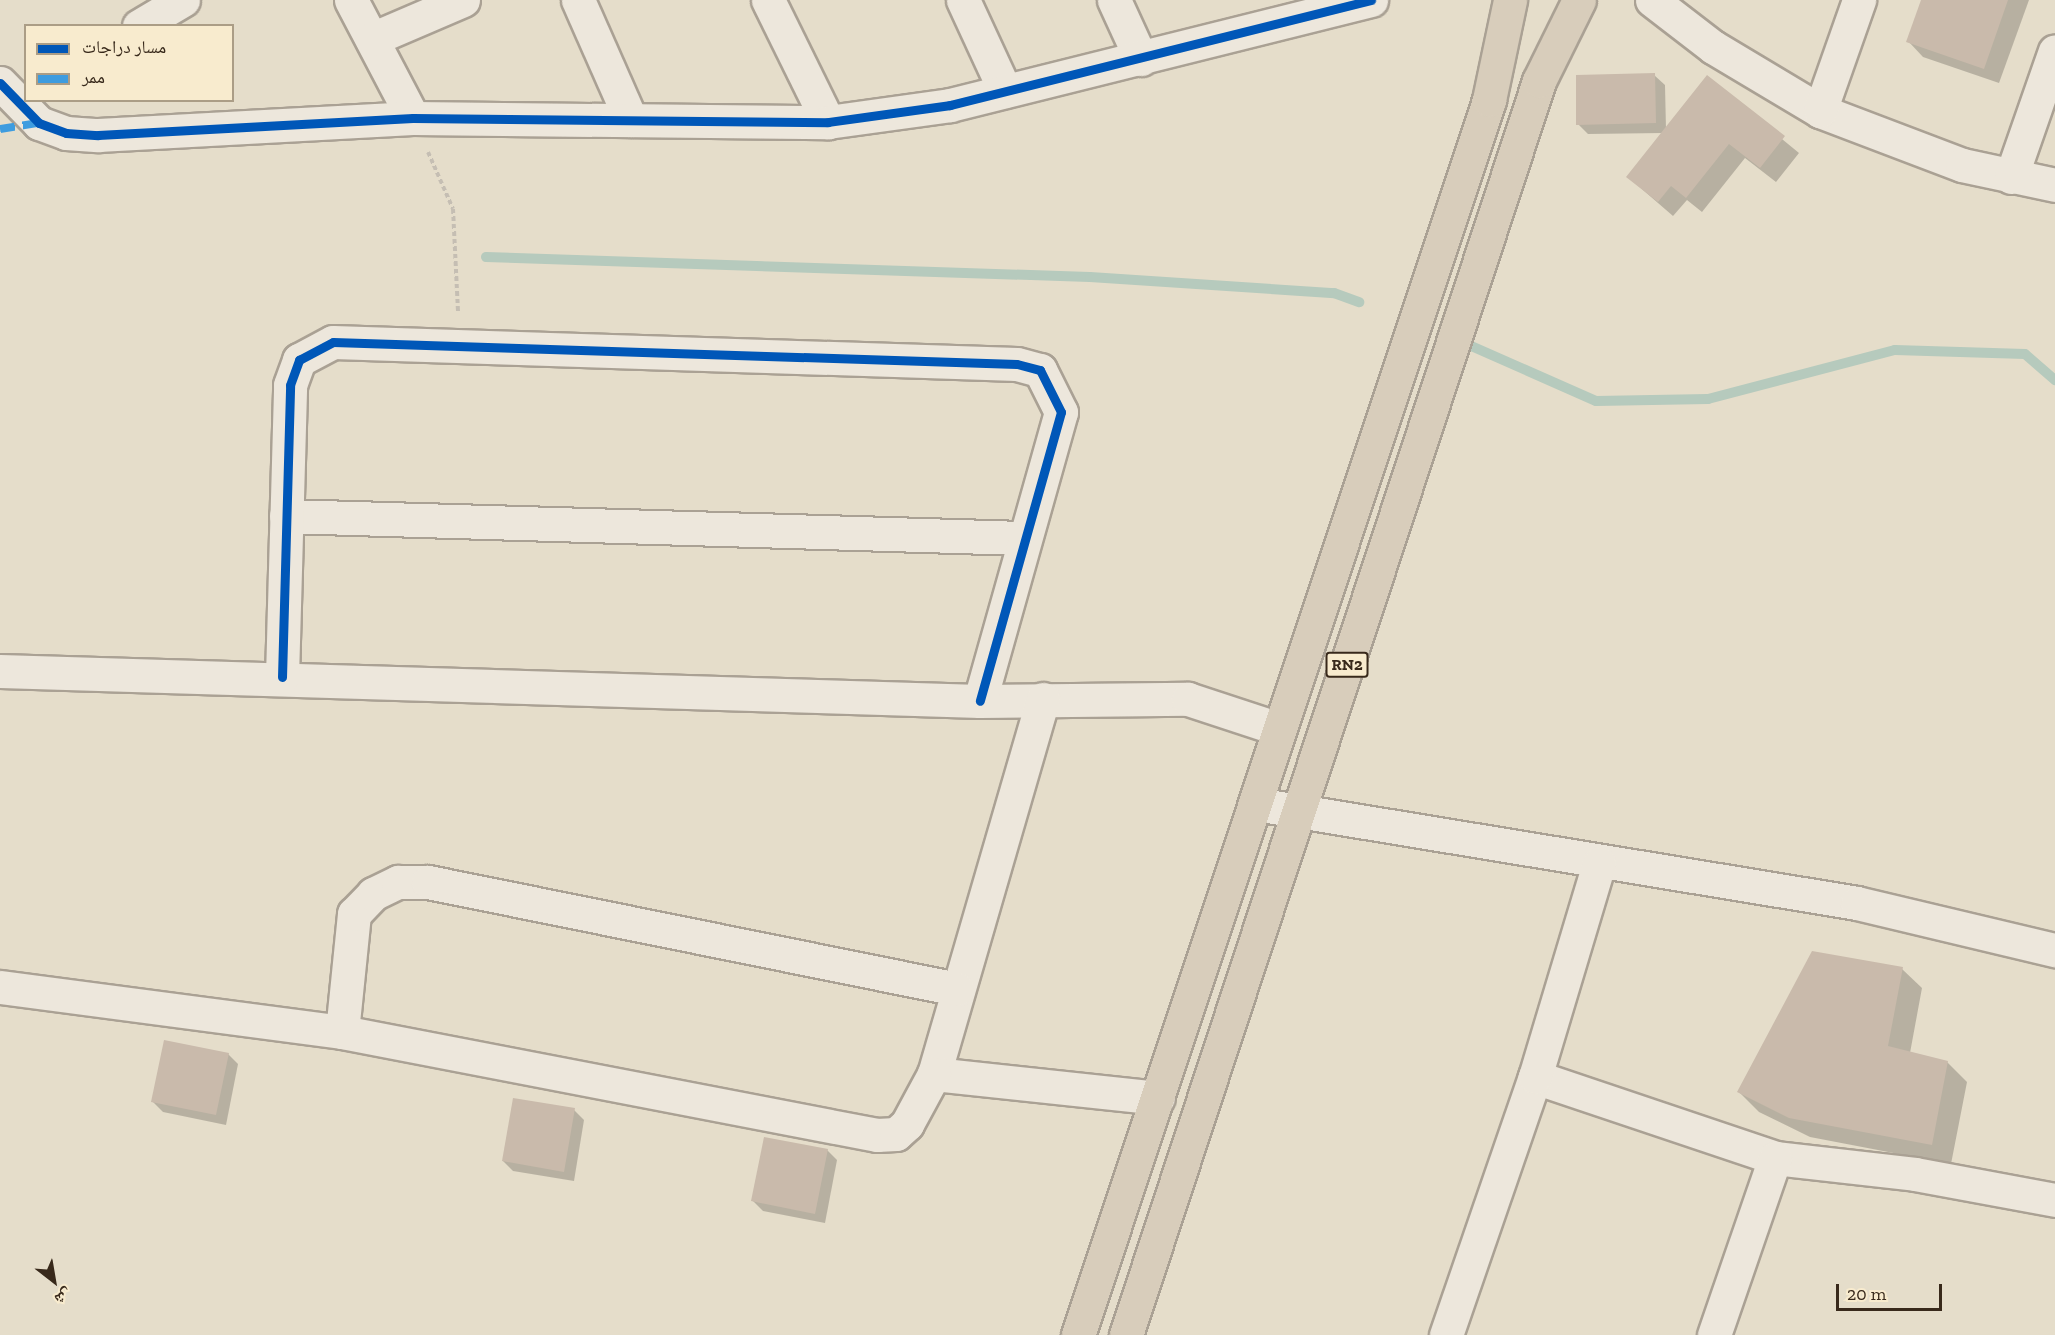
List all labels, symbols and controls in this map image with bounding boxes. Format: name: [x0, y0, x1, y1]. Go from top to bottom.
legend: [24, 24, 234, 102]
text: مسار دراجات: [82, 36, 166, 58]
text: ممر: [82, 66, 105, 88]
road number: RN2: [1324, 652, 1370, 678]
north arrow: [24, 1251, 84, 1311]
scale bar: [1839, 1272, 1946, 1310]
text: 20 m: [1847, 1283, 1886, 1305]
text: ش: [51, 1284, 76, 1309]

